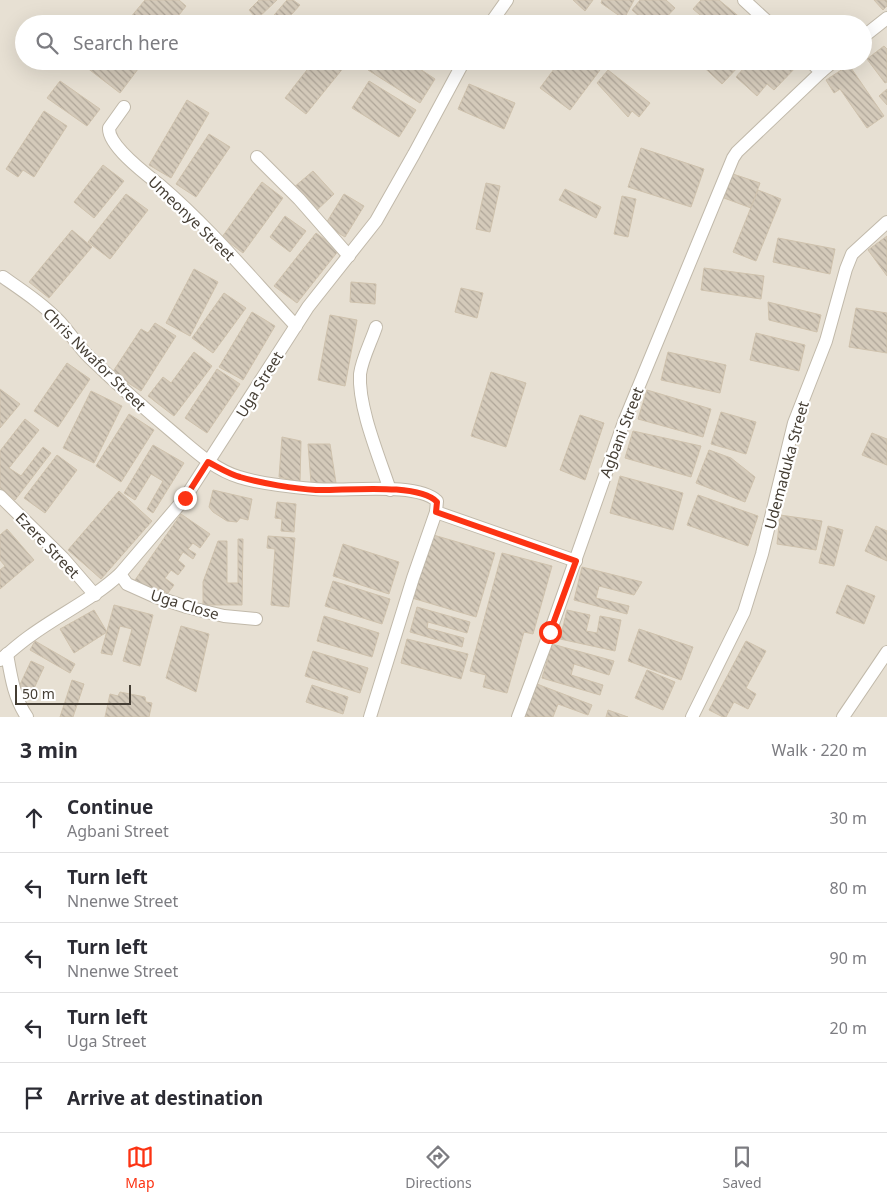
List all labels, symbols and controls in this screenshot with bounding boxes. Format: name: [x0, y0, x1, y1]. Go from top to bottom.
search box: [15, 15, 872, 70]
icon: search: [33, 29, 61, 57]
text: Search here: [73, 30, 179, 56]
street label: Umeonye Street: [144, 171, 240, 265]
street label: Chris Nwafor Street: [39, 303, 151, 415]
street label: Uga Street: [231, 347, 287, 421]
street label: Agbani Street: [595, 383, 648, 480]
street label: Udemaduka Street: [759, 398, 813, 531]
route end: [174, 487, 197, 510]
street label: Ezere Street: [12, 508, 85, 583]
street label: Uga Close: [148, 584, 222, 624]
route start: [539, 621, 562, 644]
scale bar: [15, 682, 131, 705]
text: 50 m: [22, 684, 55, 703]
text: 3 min: [20, 736, 78, 764]
text: Walk · 220 m: [772, 739, 867, 761]
text: Continue: [67, 794, 153, 820]
icon: ahead: [20, 804, 48, 832]
text: 30 m: [830, 807, 867, 829]
text: Agbani Street: [67, 820, 169, 842]
text: Turn left: [67, 864, 148, 890]
icon: left: [20, 874, 48, 902]
text: 80 m: [830, 877, 867, 899]
text: Nnenwe Street: [67, 890, 178, 912]
text: Turn left: [67, 934, 148, 960]
icon: left: [20, 944, 48, 972]
text: 90 m: [830, 947, 867, 969]
text: Nnenwe Street: [67, 960, 178, 982]
text: Turn left: [67, 1004, 148, 1030]
icon: left: [20, 1014, 48, 1042]
text: 20 m: [830, 1017, 867, 1039]
text: Uga Street: [67, 1030, 146, 1052]
icon: arrive: [20, 1084, 48, 1112]
text: Arrive at destination: [67, 1085, 263, 1111]
tab: Map: [125, 1143, 155, 1192]
tab: Directions: [405, 1143, 472, 1192]
tab: Saved: [722, 1143, 762, 1192]

